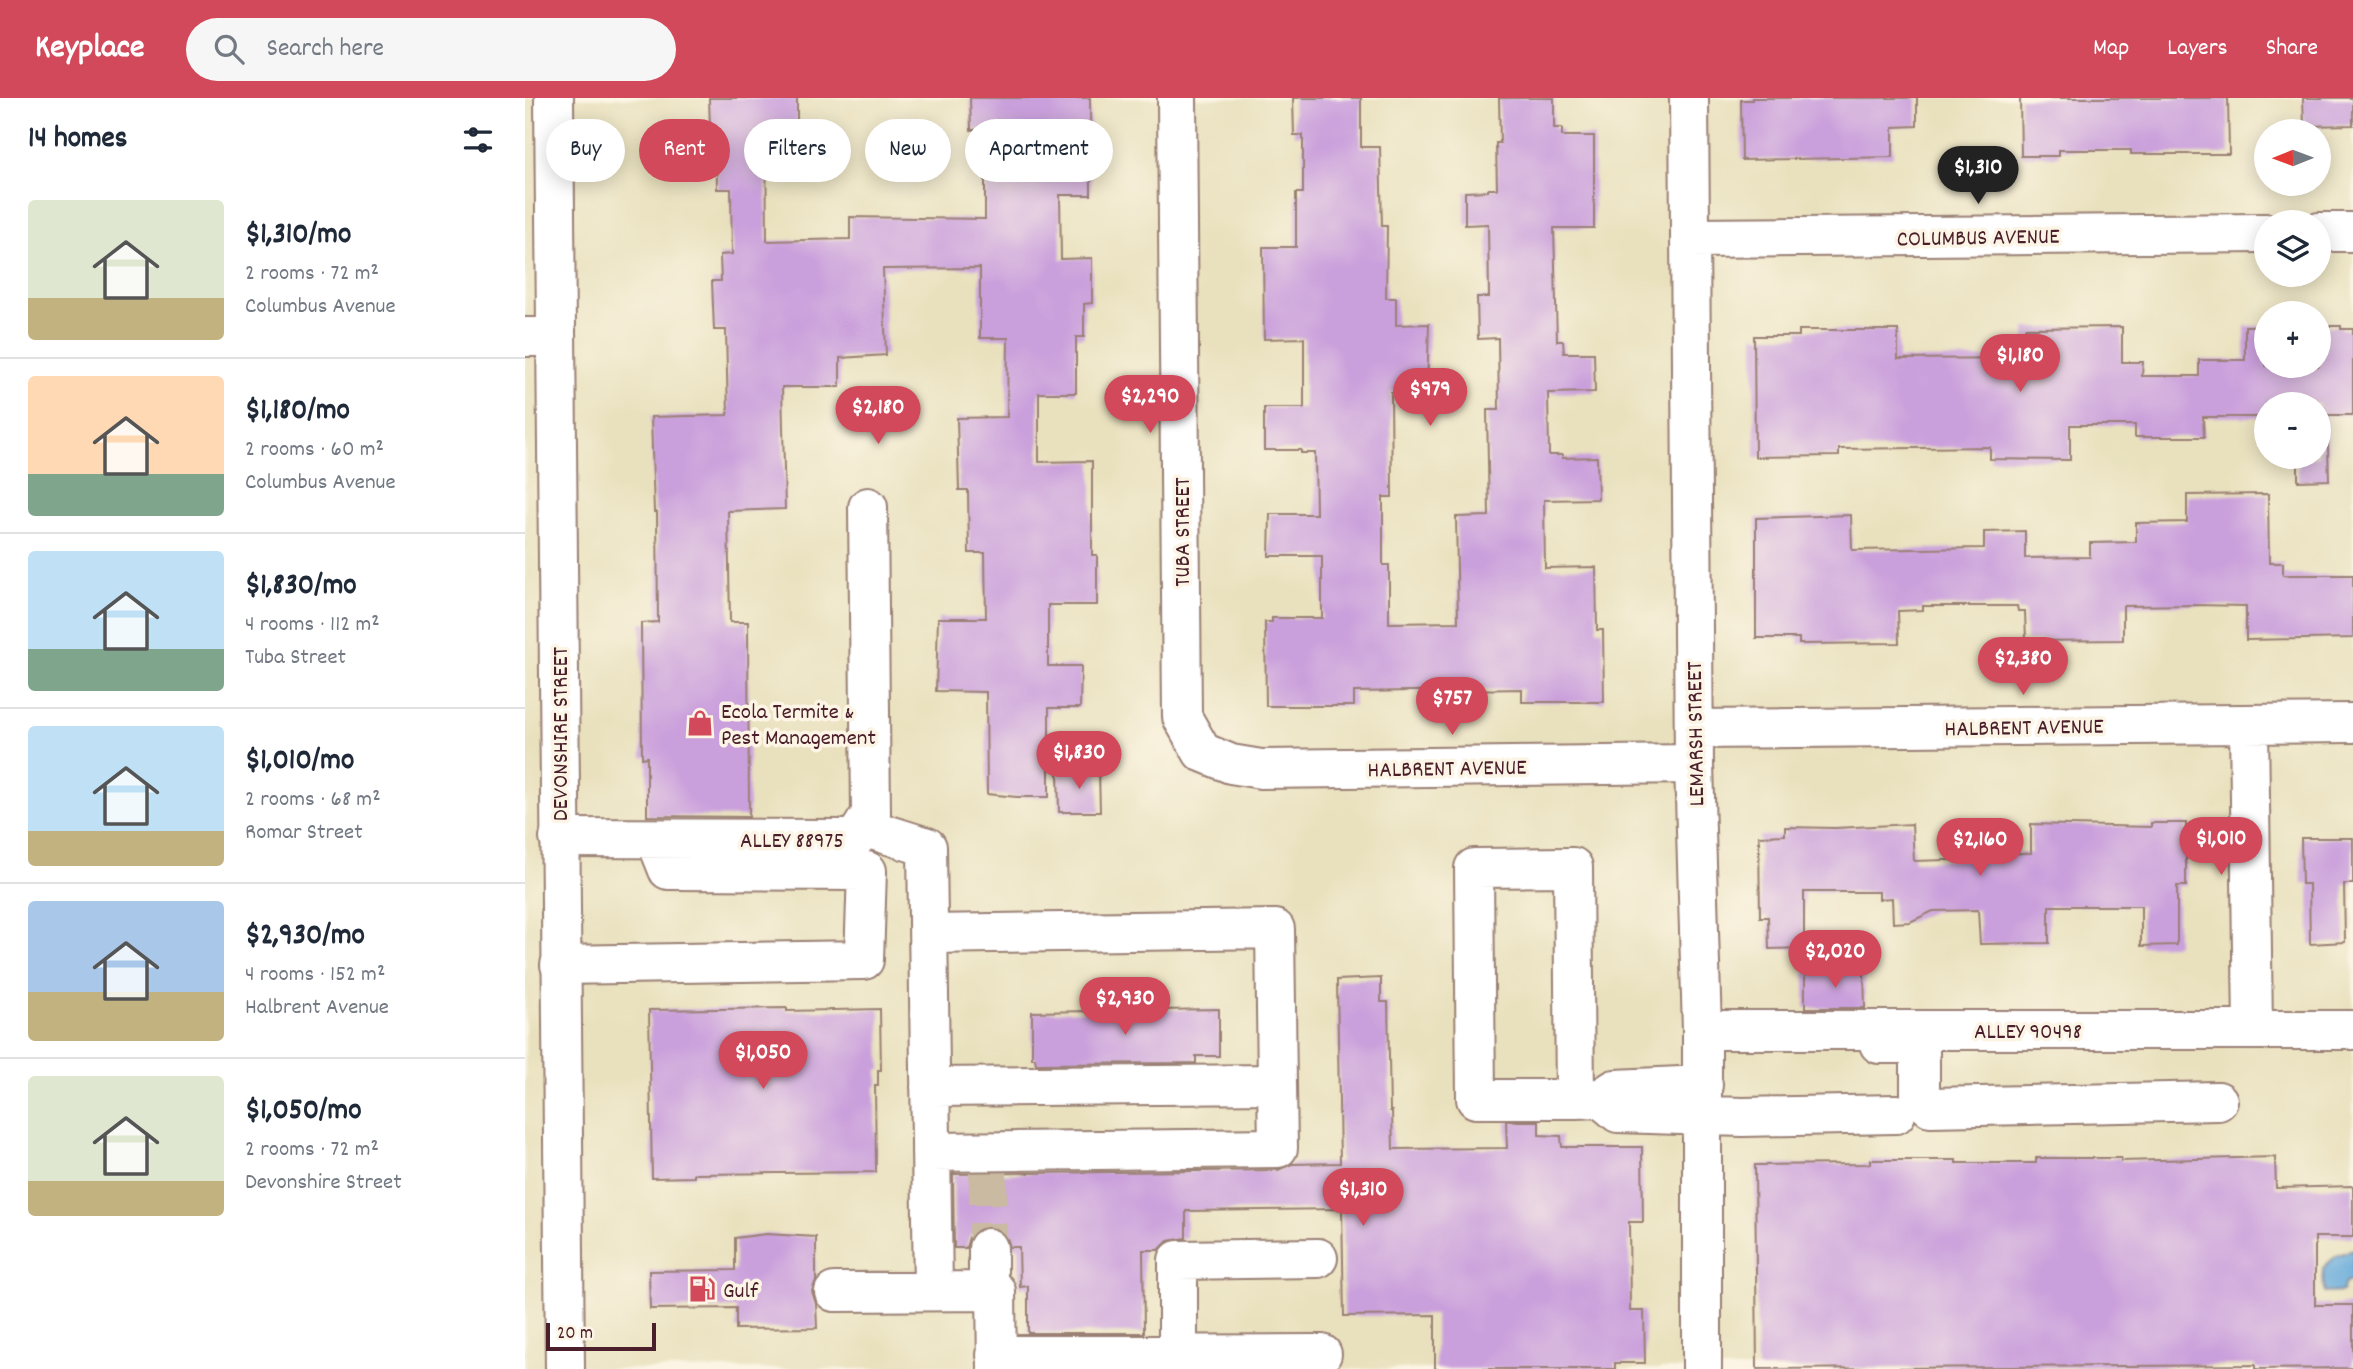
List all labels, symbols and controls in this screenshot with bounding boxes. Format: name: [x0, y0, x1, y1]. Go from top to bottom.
search box: [186, 18, 676, 81]
text: Keyplace: [35, 26, 144, 73]
icon: search: [210, 30, 248, 68]
text: Search here: [266, 31, 384, 68]
text: Map: [2093, 32, 2129, 66]
text: Layers: [2167, 32, 2228, 66]
text: Share: [2266, 32, 2318, 66]
text: 14 homes: [28, 119, 127, 162]
chip: Buy: [546, 119, 625, 182]
chip: Rent: [639, 119, 730, 182]
chip: Filters: [744, 119, 851, 182]
chip: New: [865, 119, 951, 182]
chip: Apartment: [965, 119, 1113, 182]
north arrow: [2254, 119, 2331, 196]
map controls: [2254, 119, 2331, 469]
icon: filters: [459, 121, 497, 159]
pin: $1,310: [1921, 146, 2035, 206]
text: $1,310: [1954, 152, 2002, 185]
button: layers: [2254, 210, 2331, 287]
text: $1,310/mo: [245, 215, 351, 258]
street label: COLUMBUS AVENUE: [1896, 222, 2060, 257]
icon: home: [84, 228, 168, 312]
text: 2 rooms · 72 m²: [245, 258, 379, 291]
text: Columbus Avenue: [245, 291, 396, 324]
button: +: [2254, 301, 2331, 378]
pin: $1,180: [1963, 334, 2077, 394]
text: $1,180: [1996, 340, 2044, 373]
pin: $979: [1389, 368, 1471, 428]
text: $979: [1409, 374, 1451, 407]
pin: $2,290: [1093, 376, 1207, 435]
text: $2,290: [1120, 381, 1180, 414]
pin: $2,180: [821, 386, 935, 446]
text: $1,180/mo: [245, 391, 350, 434]
text: $2,180: [852, 392, 904, 425]
button: −: [2254, 392, 2331, 469]
icon: home: [84, 404, 168, 488]
text: 2 rooms · 60 m²: [245, 434, 384, 467]
text: Columbus Avenue: [245, 467, 396, 500]
street label: TUBA STREET: [1168, 477, 1201, 587]
text: $1,830/mo: [245, 566, 357, 609]
icon: home: [84, 579, 168, 663]
text: 4 rooms · 112 m²: [245, 609, 380, 642]
pin: $2,380: [1966, 638, 2080, 697]
text: Tuba Street: [245, 642, 346, 675]
text: $2,380: [1994, 643, 2052, 676]
street label: DEVONSHIRE STREET: [546, 647, 579, 821]
street label: LEMARSH STREET: [1680, 661, 1715, 807]
pin: $757: [1411, 678, 1493, 737]
text: $757: [1432, 683, 1472, 716]
place label: Ecola Termite & Pest Management: [721, 697, 876, 756]
shop icon: Ecola Termite & Pest Management: [685, 708, 715, 738]
street label: HALBRENT AVENUE: [1944, 712, 2104, 747]
pin: $1,830: [1022, 732, 1136, 791]
text: $1,830: [1052, 737, 1106, 770]
text: $1,010/mo: [245, 741, 354, 784]
street label: HALBRENT AVENUE: [1367, 753, 1527, 788]
icon: home: [84, 754, 168, 838]
text: 2 rooms · 68 m²: [245, 784, 381, 817]
text: Romar Street: [245, 817, 363, 850]
pin: $2,160: [1923, 818, 2037, 878]
pin: $1,010: [2164, 818, 2278, 877]
text: $1,010: [2195, 823, 2247, 856]
text: $2,160: [1953, 824, 2007, 857]
street label: ALLEY 88975: [740, 826, 844, 859]
text: $2,930/mo: [245, 916, 365, 959]
icon: home: [84, 929, 168, 1013]
pin: $2,020: [1778, 930, 1892, 990]
text: $2,020: [1804, 936, 1866, 969]
text: 4 rooms · 152 m²: [245, 959, 385, 992]
pin: $2,930: [1068, 978, 1182, 1037]
text: $2,930: [1095, 983, 1155, 1016]
text: Halbrent Avenue: [245, 992, 389, 1025]
street label: ALLEY 90498: [1974, 1017, 2082, 1050]
pin: $1,050: [706, 1032, 820, 1091]
text: $1,050: [735, 1037, 791, 1070]
text: $1,050/mo: [245, 1091, 362, 1134]
icon: home: [84, 1104, 168, 1188]
text: 2 rooms · 72 m²: [245, 1134, 379, 1167]
text: Devonshire Street: [245, 1167, 402, 1200]
pin: $1,310: [1306, 1168, 1420, 1228]
text: $1,310: [1339, 1174, 1387, 1207]
fuel station icon: Gulf: [687, 1274, 717, 1304]
place label: Gulf: [723, 1276, 759, 1309]
scale bar: [546, 1320, 656, 1352]
text: 20 m: [557, 1321, 593, 1348]

